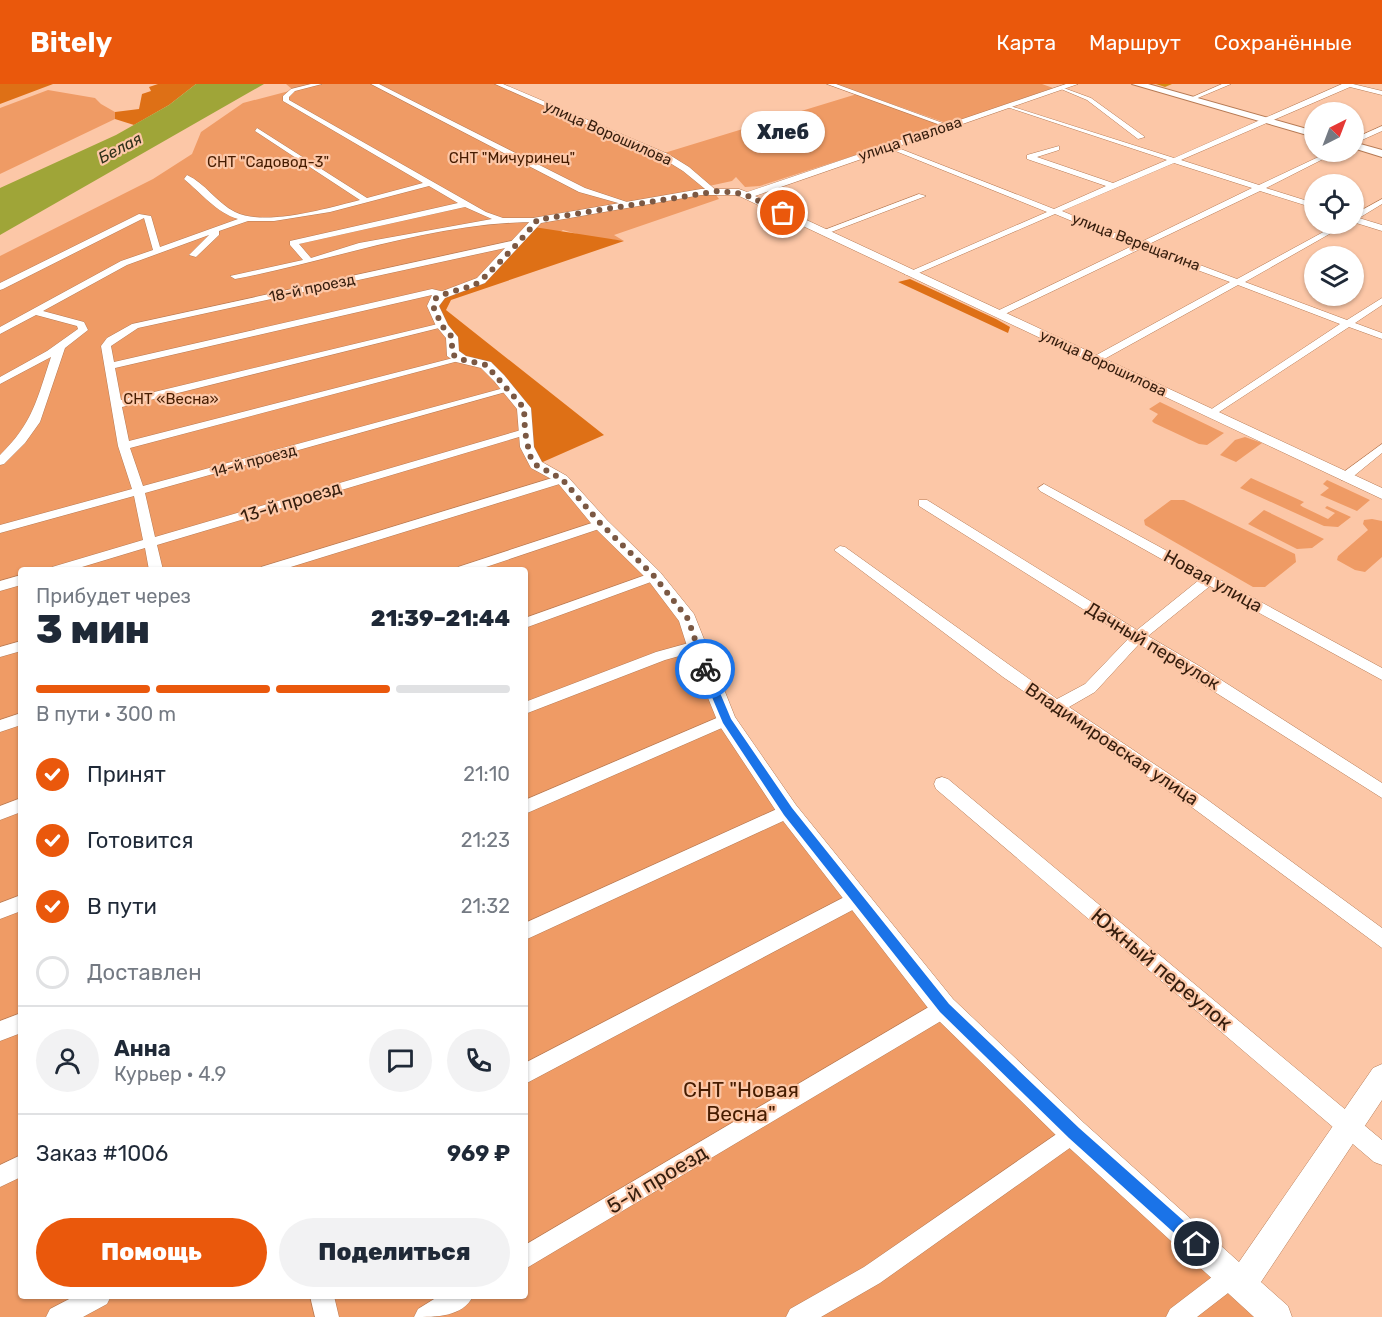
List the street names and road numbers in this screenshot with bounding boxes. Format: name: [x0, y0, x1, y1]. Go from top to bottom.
street label: улица Ворошилова: [541, 97, 675, 169]
street label: улица Павлова: [856, 113, 964, 165]
street label: улица Верещагина: [1069, 209, 1203, 275]
street label: 18-й проезд: [267, 270, 357, 306]
street label: улица Ворошилова: [1037, 326, 1169, 400]
street label: 14-й проезд: [209, 441, 299, 481]
street label: 13-й проезд: [238, 476, 344, 528]
street label: Новая улица: [1160, 545, 1266, 617]
street label: Дачный переулок: [1082, 597, 1224, 695]
street label: Владимировская улица: [1021, 678, 1203, 810]
street label: Южный переулок: [1086, 903, 1238, 1035]
street label: 5-й проезд: [602, 1139, 712, 1219]

